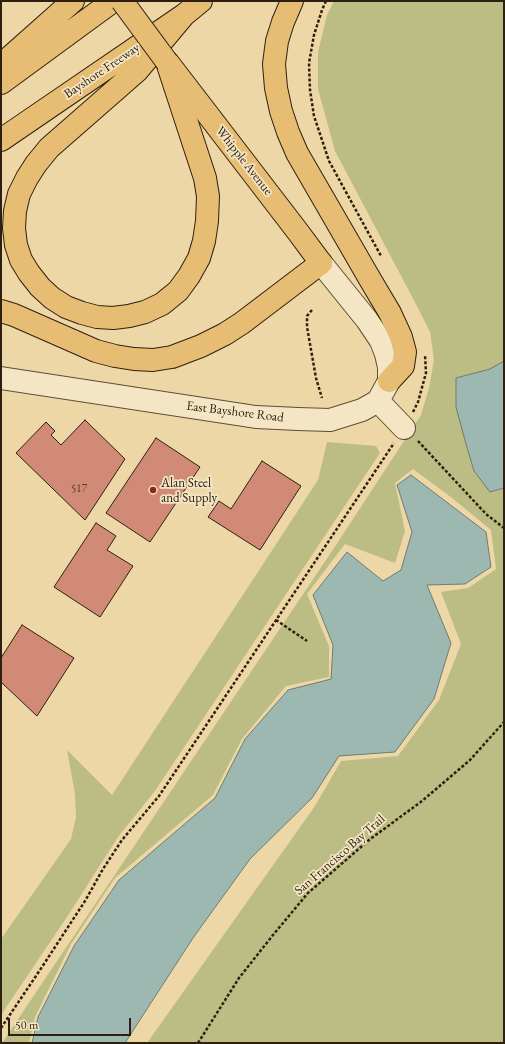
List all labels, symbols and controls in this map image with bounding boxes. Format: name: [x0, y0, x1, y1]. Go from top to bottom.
street label: Bayshore Freeway: [61, 40, 143, 102]
street label: Whipple Avenue: [212, 123, 276, 199]
street label: East Bayshore Road: [185, 398, 285, 426]
place label: Alan Steel and Supply: [161, 475, 217, 506]
house number: 517: [71, 482, 87, 496]
marker: Alan Steel and Supply: [148, 485, 158, 495]
street label: San Francisco Bay Trail: [292, 811, 388, 899]
scale bar: [10, 1010, 133, 1036]
text: 50 m: [15, 1017, 38, 1033]

